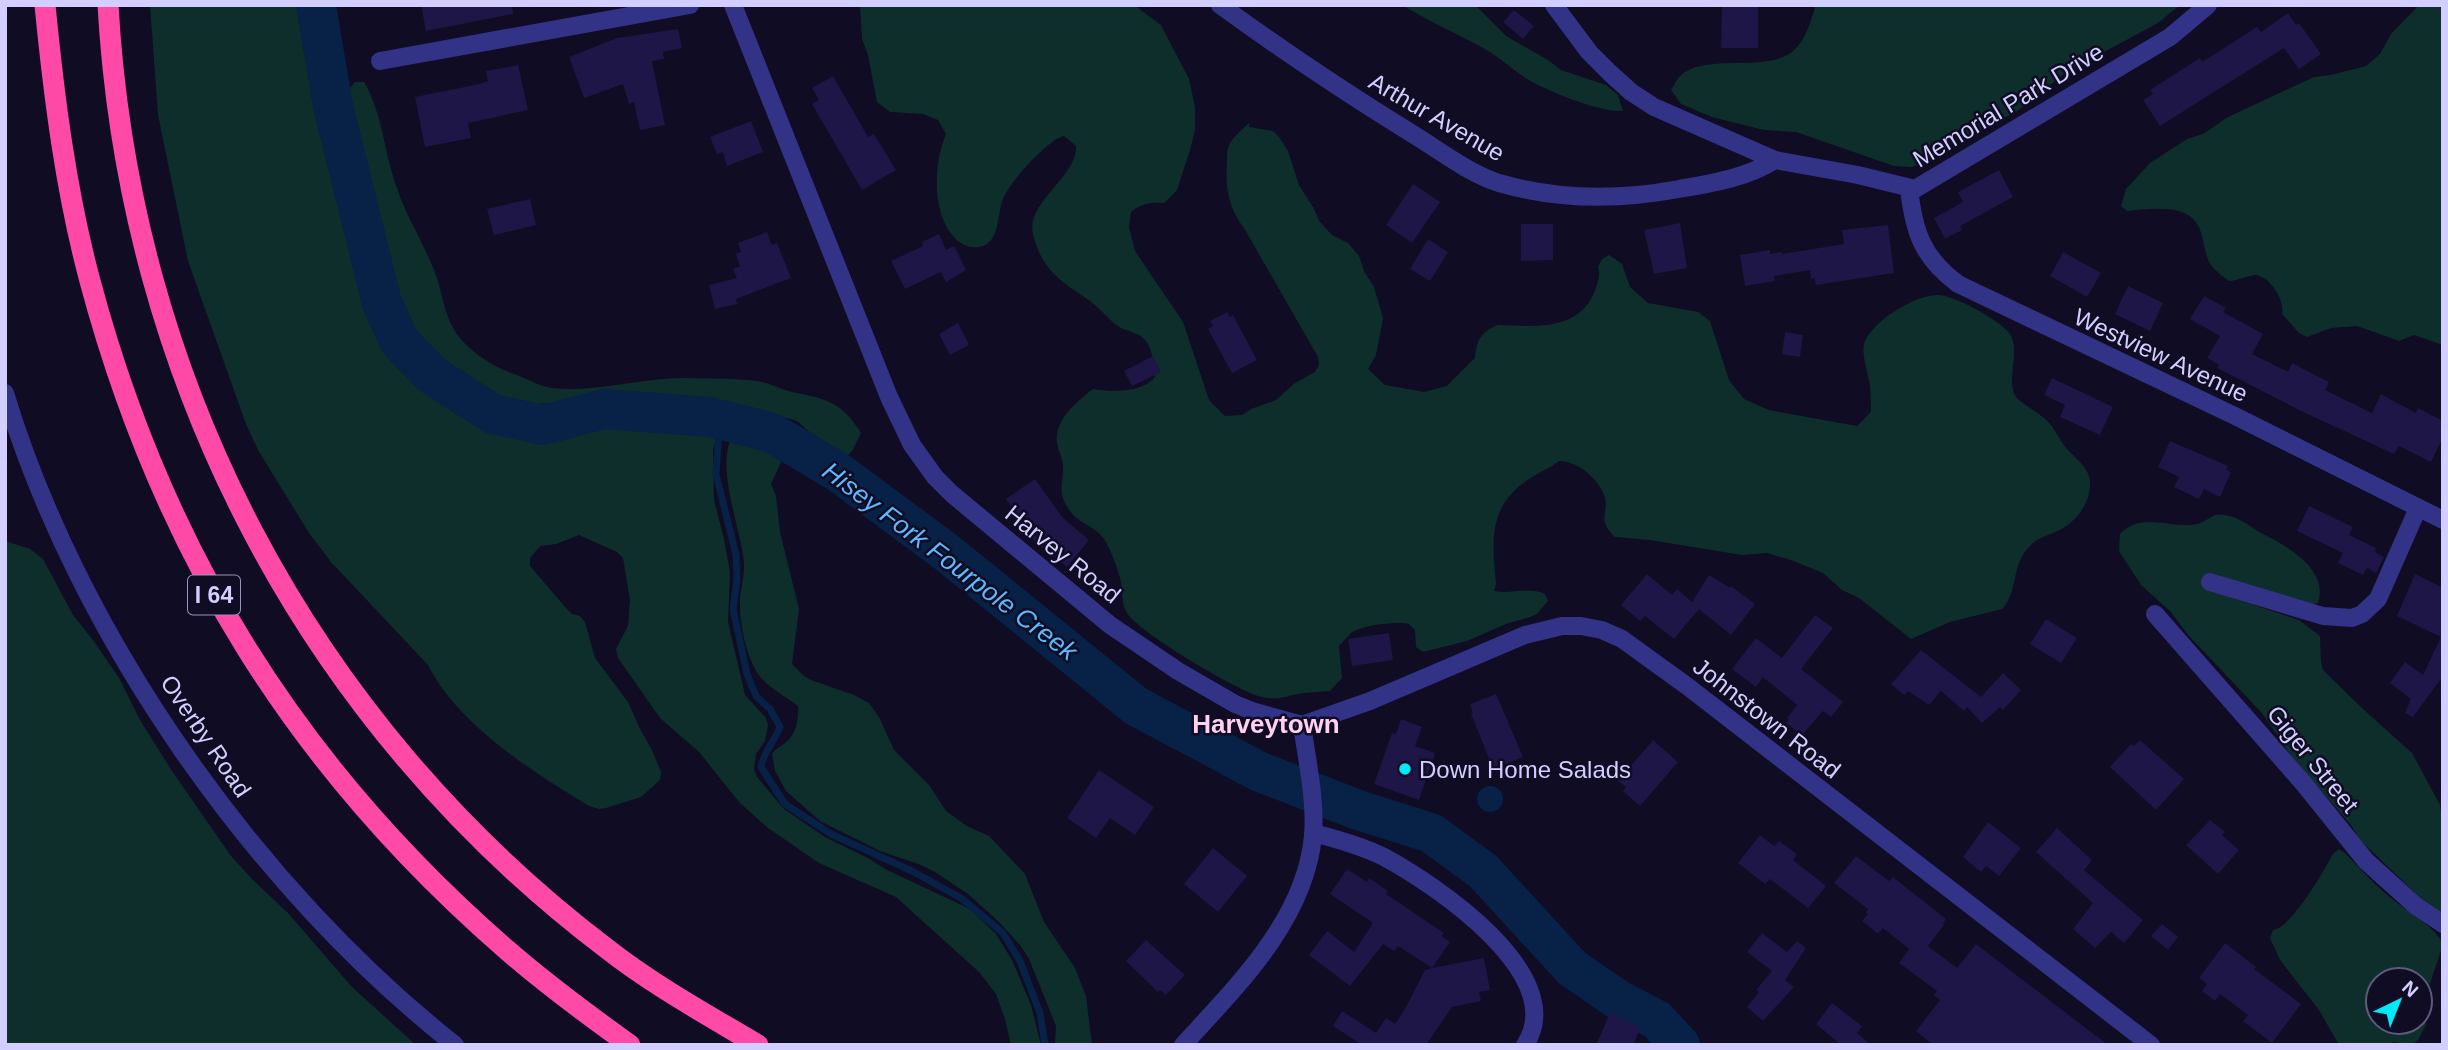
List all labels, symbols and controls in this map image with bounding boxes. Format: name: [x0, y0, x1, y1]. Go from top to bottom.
street label: Memorial Park Drive: [1908, 37, 2108, 173]
street label: Arthur Avenue: [1365, 67, 1509, 167]
street label: Westview Avenue: [2070, 303, 2252, 407]
water label: Hisey Fork Fourpole Creek: [817, 456, 1085, 668]
street label: Harvey Road: [1000, 499, 1126, 609]
road number: I 64: [188, 576, 240, 614]
street label: Johnstown Road: [1688, 652, 1846, 784]
street label: Overby Road: [155, 670, 257, 802]
street label: Giger Street: [2262, 700, 2364, 818]
district label: Harveytown: [1192, 709, 1340, 739]
place label: Down Home Salads: [1419, 756, 1631, 783]
marker: Down Home Salads: [1397, 761, 1413, 777]
north arrow: [2364, 966, 2434, 1036]
text: N: [2398, 977, 2422, 1001]

